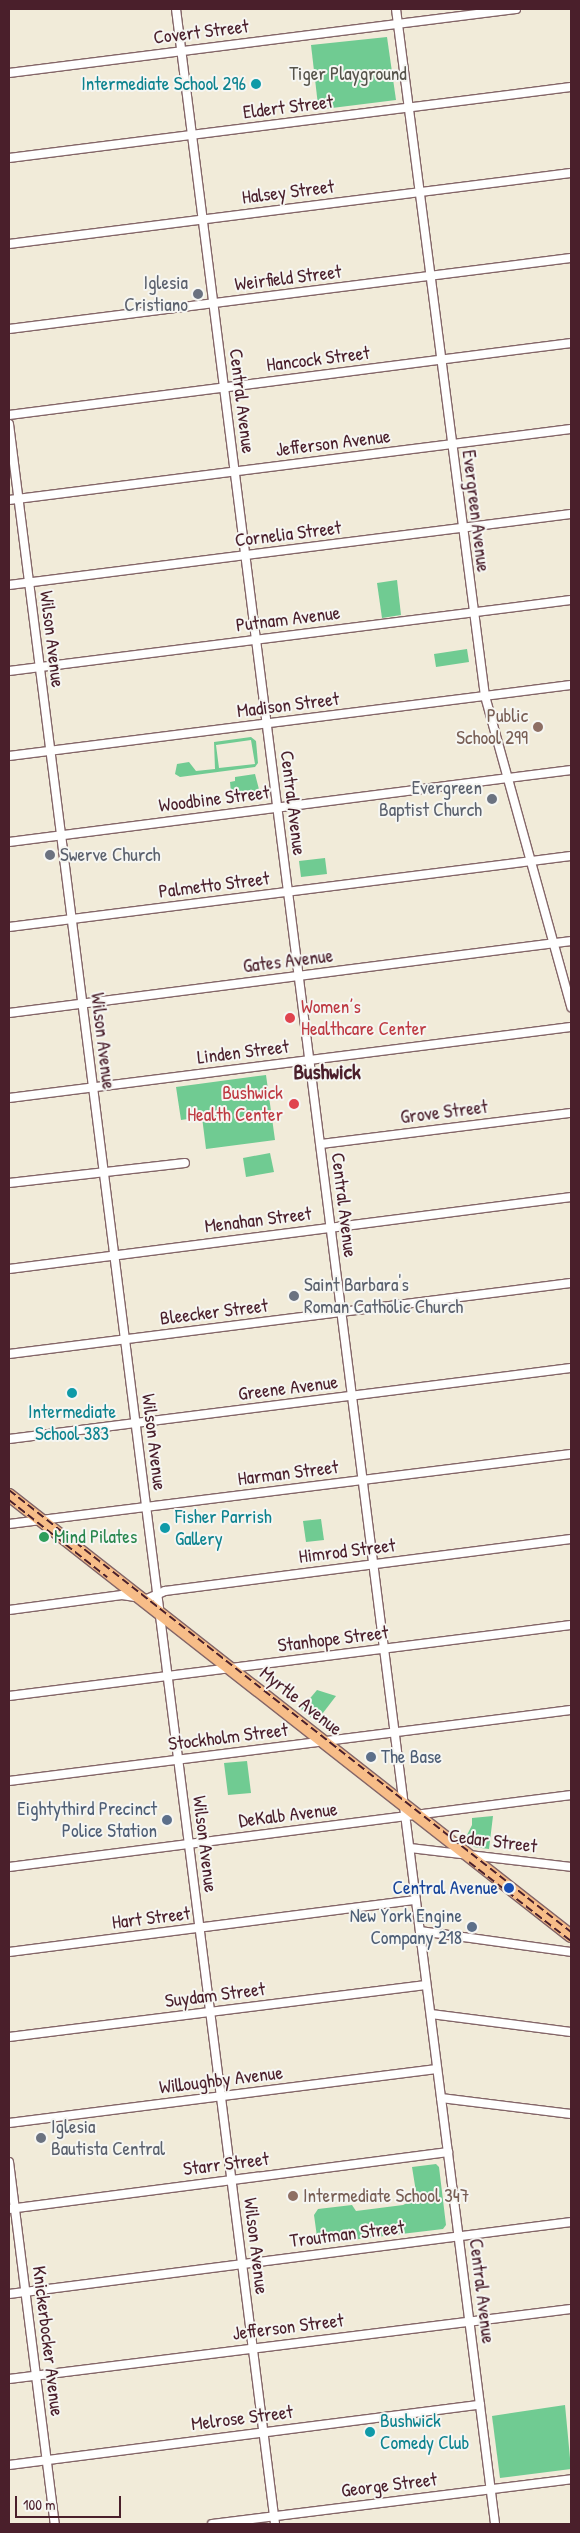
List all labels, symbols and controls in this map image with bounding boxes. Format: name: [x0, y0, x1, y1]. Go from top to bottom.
street label: Covert Street: [152, 15, 250, 49]
park label: Tiger Playground: [289, 63, 407, 85]
place label: Intermediate School 296: [81, 73, 246, 95]
marker: Intermediate School 296: [250, 78, 262, 90]
street label: Eldert Street: [242, 90, 334, 124]
street label: Halsey Street: [241, 175, 335, 209]
street label: Weirfield Street: [233, 260, 343, 296]
place label: Iglesia Cristiano: [124, 272, 188, 316]
marker: Iglesia Cristiano: [192, 288, 204, 300]
street label: Hancock Street: [265, 341, 371, 377]
street label: Central Avenue: [224, 347, 260, 455]
street label: Jefferson Avenue: [274, 425, 392, 461]
street label: Evergreen Avenue: [457, 449, 495, 573]
street label: Cornelia Street: [234, 516, 342, 552]
street label: Wilson Avenue: [35, 589, 69, 689]
street label: Putnam Avenue: [235, 601, 341, 637]
street label: Madison Street: [236, 687, 340, 723]
place label: Public School 299: [456, 705, 528, 749]
marker: Public School 299: [532, 721, 544, 733]
street label: Central Avenue: [275, 749, 311, 857]
place label: Evergreen Baptist Church: [379, 777, 482, 821]
street label: Woodbine Street: [157, 781, 271, 817]
marker: Evergreen Baptist Church: [486, 793, 498, 805]
place label: Swerve Church: [60, 844, 161, 866]
marker: Swerve Church: [44, 849, 56, 861]
street label: Palmetto Street: [157, 867, 271, 903]
street label: Gates Avenue: [242, 944, 334, 978]
street label: Wilson Avenue: [86, 991, 120, 1091]
place label: Women’s Healthcare Center: [301, 996, 427, 1040]
marker: Women’s Healthcare Center: [283, 1011, 297, 1025]
street label: Linden Street: [196, 1035, 290, 1069]
district label: Bushwick: [293, 1059, 361, 1085]
place label: Bushwick Health Center: [187, 1082, 283, 1126]
street label: Grove Street: [399, 1095, 489, 1129]
marker: Bushwick Health Center: [287, 1097, 301, 1111]
street label: Central Avenue: [326, 1151, 362, 1259]
street label: Menahan Street: [203, 1202, 313, 1238]
place label: Saint Barbara's Roman Catholic Church: [304, 1274, 463, 1318]
marker: Saint Barbara's Roman Catholic Church: [288, 1290, 300, 1302]
street label: Bleecker Street: [159, 1294, 269, 1330]
street label: Greene Avenue: [237, 1371, 339, 1405]
marker: Intermediate School 383: [66, 1387, 78, 1399]
street label: Wilson Avenue: [137, 1392, 171, 1492]
place label: Intermediate School 383: [28, 1401, 116, 1445]
street label: Harman Street: [236, 1456, 340, 1490]
place label: Fisher Parrish Gallery: [175, 1506, 272, 1550]
marker: Fisher Parrish Gallery: [159, 1522, 171, 1534]
place label: Mind Pilates: [54, 1526, 137, 1548]
marker: Mind Pilates: [38, 1531, 50, 1543]
street label: Himrod Street: [297, 1534, 397, 1568]
street label: Stanhope Street: [276, 1621, 390, 1657]
street label: Myrtle Avenue: [255, 1662, 347, 1740]
street label: Stockholm Street: [167, 1718, 289, 1756]
place label: The Base: [381, 1746, 442, 1768]
marker: The Base: [365, 1751, 377, 1763]
street label: Wilson Avenue: [188, 1794, 222, 1894]
place label: Eightythird Precinct Police Station: [17, 1798, 157, 1842]
street label: DeKalb Avenue: [237, 1798, 339, 1832]
marker: Eightythird Precinct Police Station: [161, 1814, 173, 1826]
street label: Cedar Street: [448, 1824, 538, 1858]
place label: Central Avenue: [393, 1877, 498, 1899]
marker: Central Avenue: [502, 1881, 516, 1895]
street label: Hart Street: [111, 1902, 191, 1934]
place label: New York Engine Company 218: [350, 1905, 462, 1949]
marker: New York Engine Company 218: [466, 1921, 478, 1933]
street label: Suydam Street: [164, 1978, 266, 2012]
street label: Willoughby Avenue: [158, 2061, 284, 2099]
place label: Iglesia Bautista Central: [51, 2116, 165, 2160]
marker: Iglesia Bautista Central: [35, 2132, 47, 2144]
street label: Starr Street: [182, 2147, 270, 2181]
place label: Intermediate School 347: [303, 2185, 469, 2207]
marker: Intermediate School 347: [287, 2190, 299, 2202]
street label: Wilson Avenue: [239, 2196, 273, 2296]
street label: Troutman Street: [288, 2216, 406, 2252]
street label: Central Avenue: [464, 2237, 500, 2345]
street label: Knickerbocker Avenue: [27, 2265, 69, 2417]
street label: Jefferson Street: [231, 2309, 345, 2345]
street label: Melrose Street: [190, 2400, 294, 2436]
place label: Bushwick Comedy Club: [380, 2410, 469, 2454]
marker: Bushwick Comedy Club: [364, 2426, 376, 2438]
street label: George Street: [340, 2468, 438, 2502]
scale bar: [18, 2486, 124, 2518]
text: 100 m: [23, 2494, 56, 2515]

